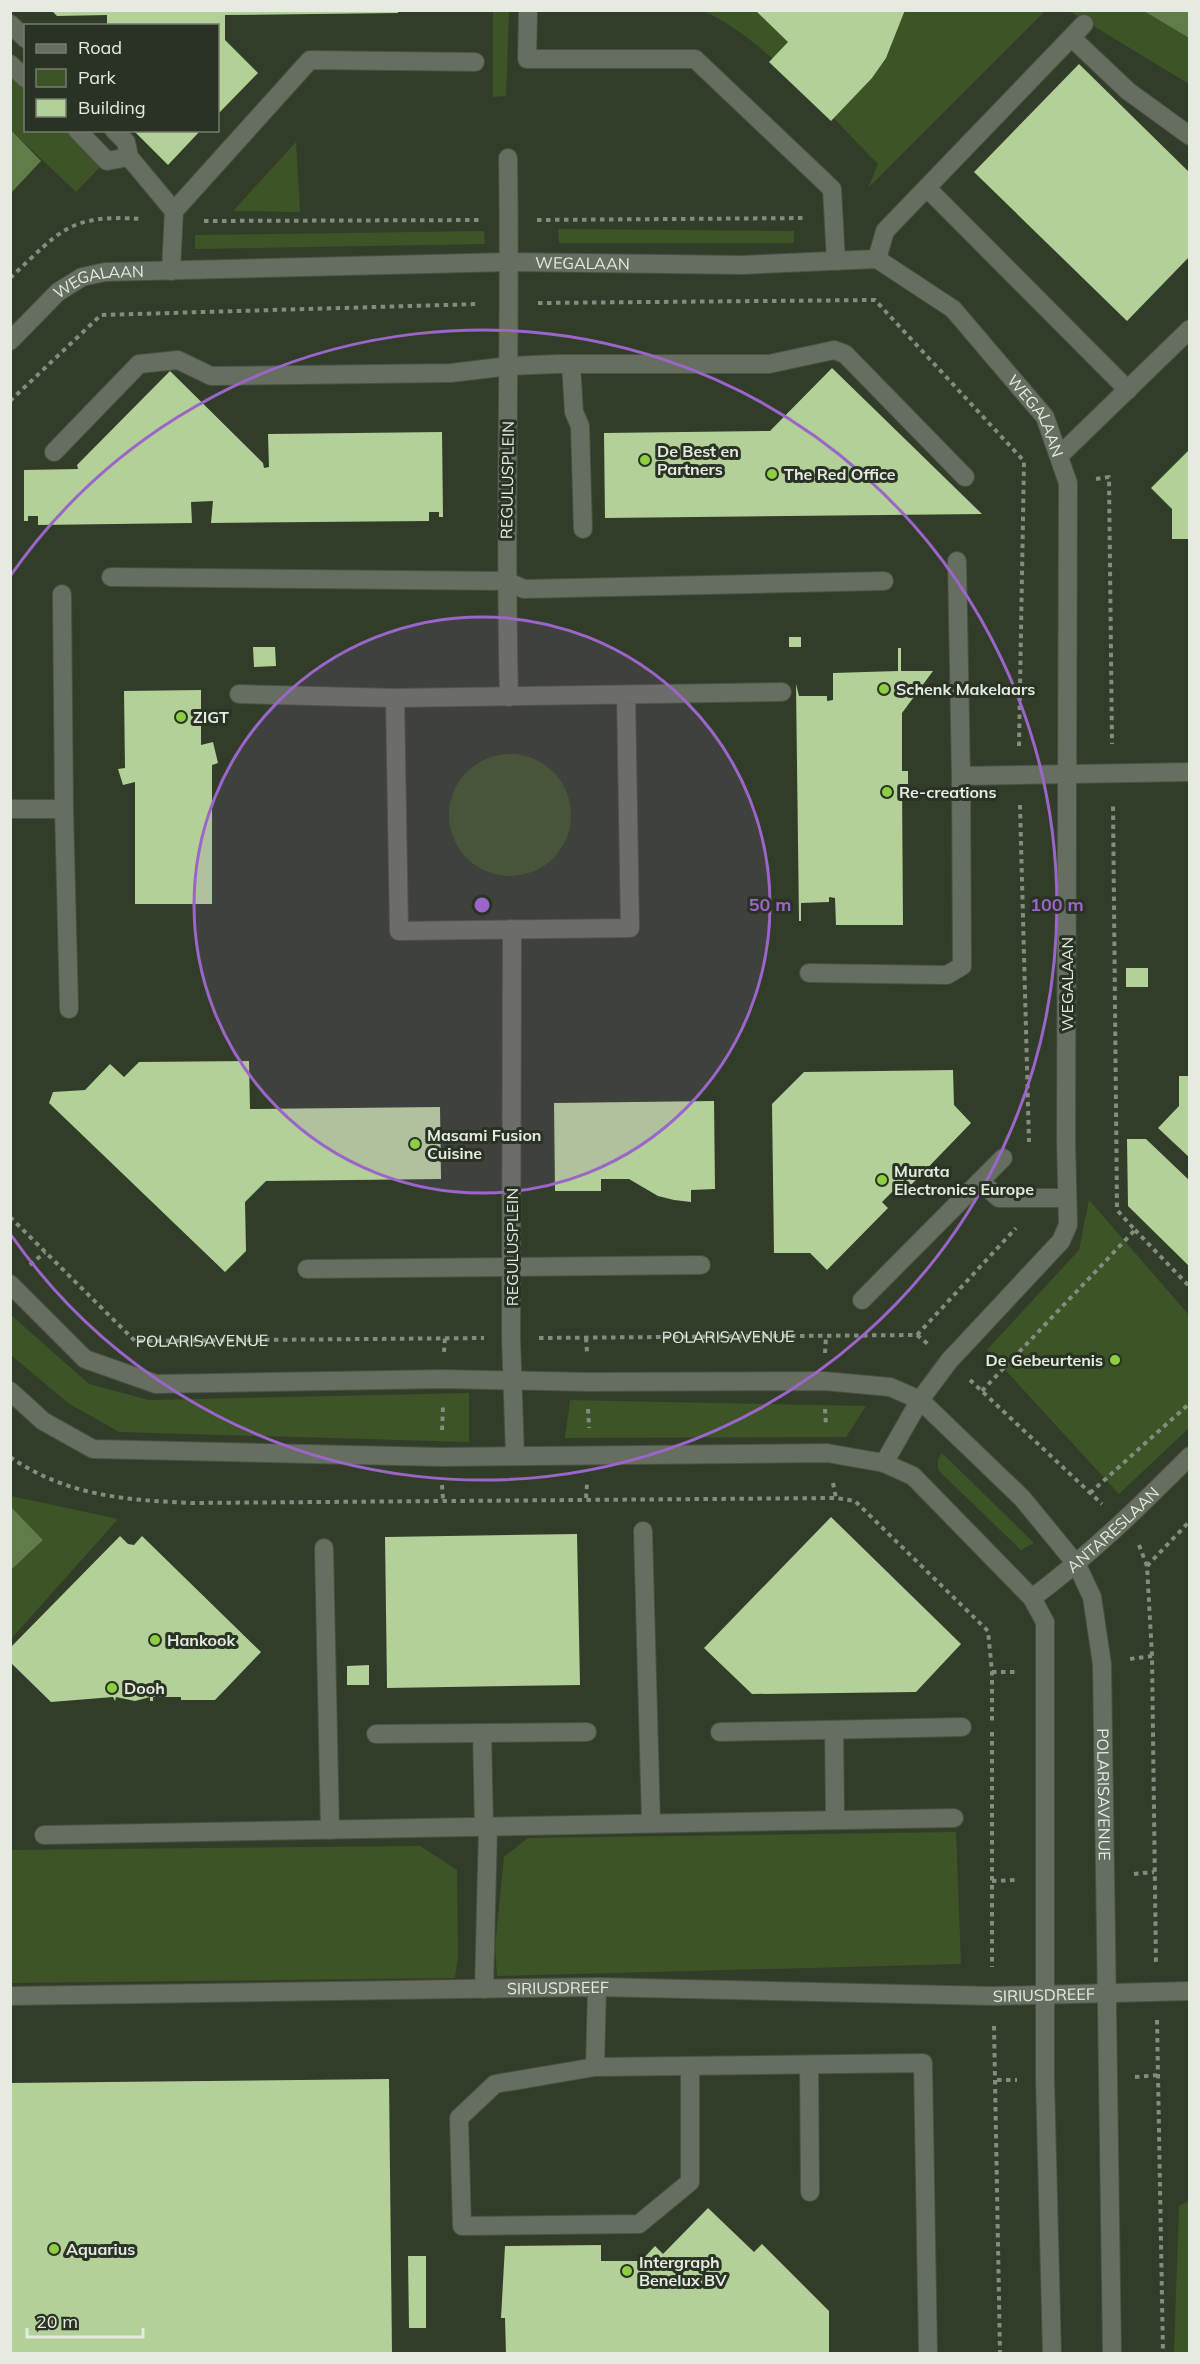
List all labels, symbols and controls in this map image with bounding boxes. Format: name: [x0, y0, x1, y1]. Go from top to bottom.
legend: [24, 24, 219, 132]
text: Road: [78, 36, 122, 59]
text: Park: [78, 66, 117, 89]
text: Building: [78, 96, 146, 119]
street label: WEGALAAN: [535, 252, 630, 274]
street label: WEGALAAN: [49, 261, 144, 303]
street label: WEGALAAN: [1003, 370, 1068, 460]
street label: REGULUSPLEIN: [496, 421, 518, 539]
place label: De Best en Partners: [657, 441, 739, 479]
marker: De Best en Partners: [638, 453, 652, 467]
place label: The Red Office: [784, 464, 896, 484]
marker: The Red Office: [765, 467, 779, 481]
place label: Schenk Makelaars: [896, 679, 1035, 699]
marker: Schenk Makelaars: [877, 682, 891, 696]
place label: ZIGT: [193, 707, 229, 727]
marker: ZIGT: [174, 710, 188, 724]
place label: Re-creations: [899, 782, 997, 802]
marker: Re-creations: [880, 785, 894, 799]
text: 50 m: [749, 893, 791, 916]
text: 100 m: [1030, 893, 1084, 916]
centre of rings: [472, 895, 492, 915]
street label: WEGALAAN: [1057, 937, 1077, 1031]
place label: Masami Fusion Cuisine: [427, 1125, 542, 1163]
marker: Masami Fusion Cuisine: [408, 1137, 422, 1151]
place label: Murata Electronics Europe: [894, 1161, 1034, 1199]
marker: Murata Electronics Europe: [875, 1173, 889, 1187]
street label: REGULUSPLEIN: [502, 1188, 522, 1306]
street label: POLARISAVENUE: [662, 1326, 794, 1347]
street label: POLARISAVENUE: [136, 1330, 268, 1351]
place label: De Gebeurtenis: [985, 1350, 1103, 1370]
marker: De Gebeurtenis: [1108, 1353, 1122, 1367]
street label: ANTARESLAAN: [1063, 1482, 1163, 1577]
place label: Hankook: [167, 1630, 237, 1650]
marker: Hankook: [148, 1633, 162, 1647]
place label: Dooh: [124, 1678, 165, 1698]
marker: Dooh: [105, 1681, 119, 1695]
street label: POLARISAVENUE: [1093, 1728, 1115, 1861]
street label: SIRIUSDREEF: [507, 1977, 609, 1998]
street label: SIRIUSDREEF: [993, 1983, 1095, 2006]
place label: Aquarius: [66, 2239, 135, 2259]
marker: Aquarius: [47, 2242, 61, 2256]
place label: Intergraph Benelux BV: [639, 2252, 727, 2290]
marker: Intergraph Benelux BV: [620, 2264, 634, 2278]
scale bar: [27, 2301, 142, 2339]
text: 20 m: [36, 2310, 78, 2333]

